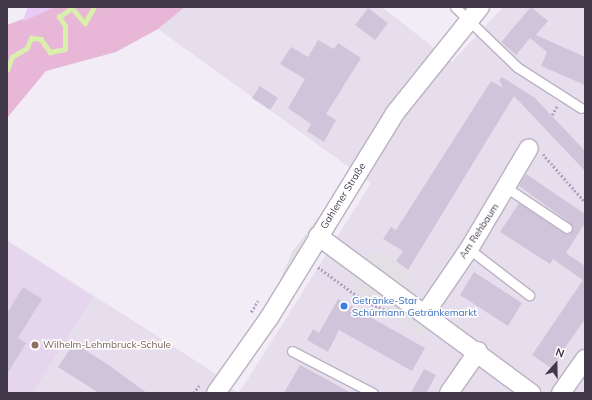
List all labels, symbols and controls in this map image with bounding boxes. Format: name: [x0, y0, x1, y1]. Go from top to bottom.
street label: Gahlener Straße: [318, 161, 368, 231]
street label: Am Rehbaum: [457, 201, 501, 261]
place label: Getränke-Star Schürmann Getränkemarkt: [352, 294, 477, 318]
marker: Getränke-Star Schürmann Getränkemarkt: [339, 301, 349, 311]
place label: Wilhelm-Lehmbruck-Schule: [43, 339, 171, 351]
marker: Wilhelm-Lehmbruck-Schule: [30, 340, 40, 350]
north arrow: [536, 344, 576, 384]
text: N: [554, 345, 566, 361]

